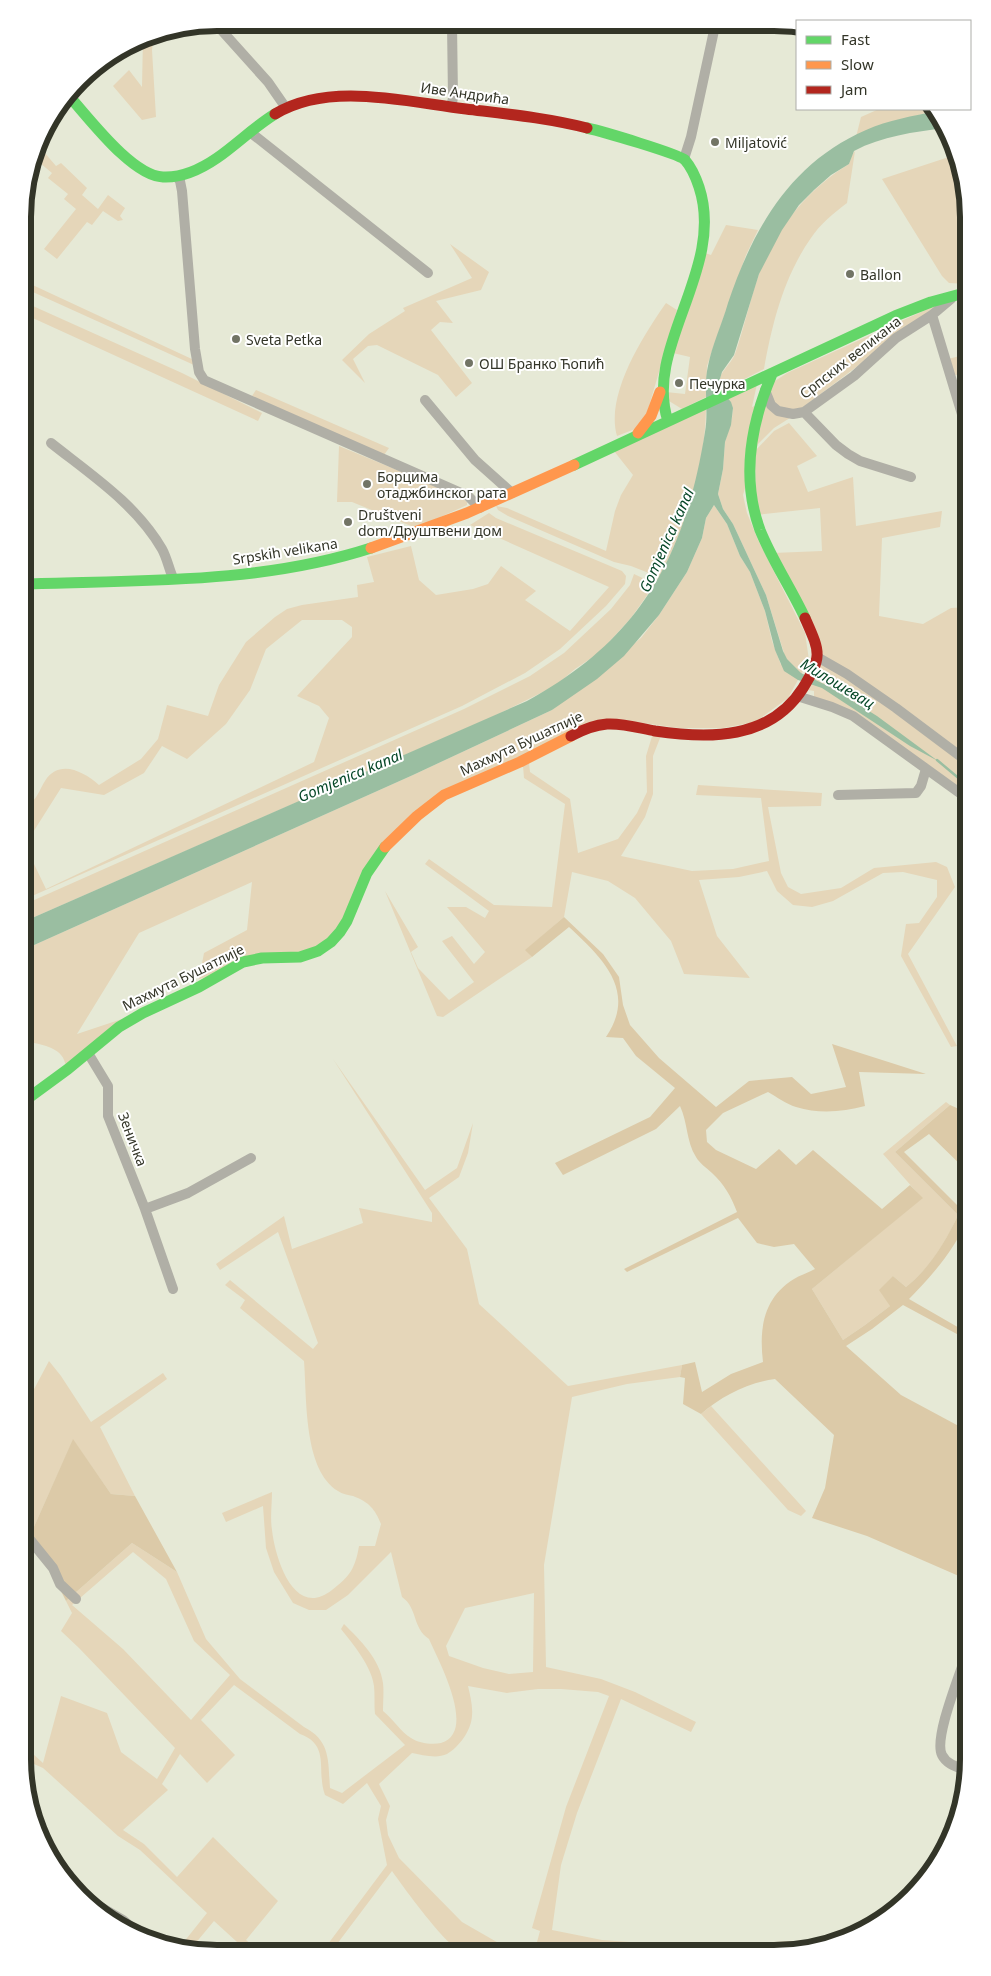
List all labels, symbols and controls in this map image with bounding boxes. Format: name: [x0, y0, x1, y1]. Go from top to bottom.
legend: [796, 20, 971, 110]
text: Fast: [841, 29, 870, 49]
text: Slow: [841, 54, 874, 74]
street label: Иве Андрића: [419, 77, 511, 109]
text: Jam: [839, 79, 868, 99]
place label: Miljatović: [725, 133, 787, 152]
marker: Miljatović: [709, 136, 721, 148]
place label: Ballon: [860, 265, 901, 284]
marker: Ballon: [844, 268, 856, 280]
street label: Српских великана: [795, 311, 905, 403]
place label: Sveta Petka: [246, 330, 322, 349]
marker: Sveta Petka: [230, 333, 242, 345]
place label: ОШ Бранко Ћопић: [479, 354, 605, 373]
marker: ОШ Бранко Ћопић: [463, 357, 475, 369]
place label: Печурка: [689, 374, 746, 393]
marker: Печурка: [673, 377, 685, 389]
place label: Борцима отаджбинског рата: [377, 467, 507, 502]
marker: Борцима отаджбинског рата: [361, 478, 373, 490]
water label: Gomjenica kanal: [634, 484, 698, 595]
place label: Društveni dom/Друштвени дом: [358, 505, 502, 540]
marker: Društveni dom/Друштвени дом: [342, 516, 354, 528]
street label: Srpskih velikana: [231, 533, 339, 569]
water label: Милошевац: [797, 653, 879, 713]
street label: Махмута Бушатлије: [457, 706, 586, 780]
water label: Gomjenica kanal: [295, 743, 406, 806]
street label: Махмута Бушатлије: [119, 939, 247, 1015]
street label: Зеничка: [114, 1109, 152, 1169]

